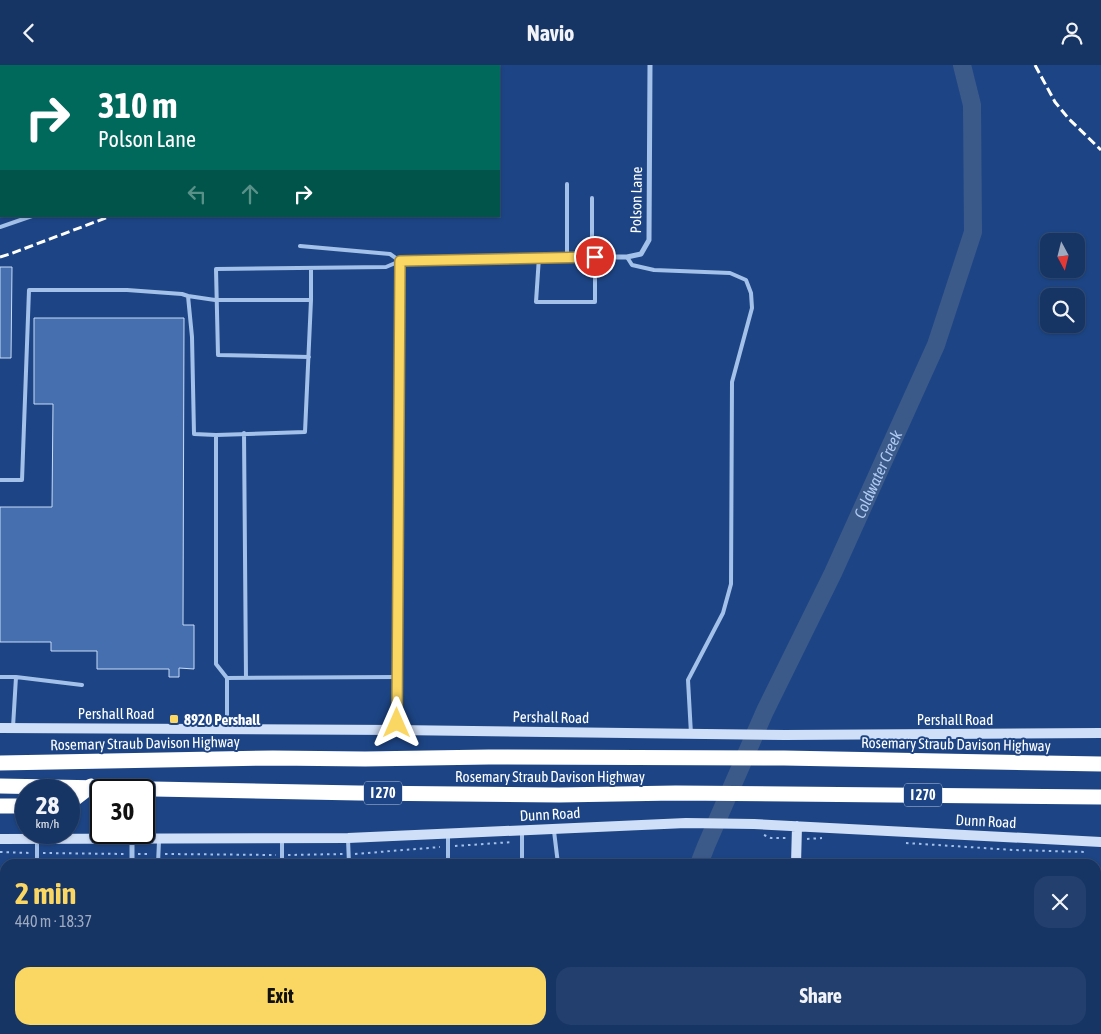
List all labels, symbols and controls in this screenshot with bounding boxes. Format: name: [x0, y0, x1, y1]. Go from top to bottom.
icon: back: [15, 19, 43, 47]
icon: person: [1058, 19, 1086, 47]
text: Navio: [527, 20, 574, 46]
icon: right: [15, 85, 80, 150]
text: 310 m: [98, 85, 177, 125]
text: Polson Lane: [98, 126, 196, 152]
street label: Polson Lane: [627, 166, 645, 234]
icon: left: [183, 180, 211, 208]
icon: ahead: [236, 180, 264, 208]
icon: right: [289, 180, 317, 208]
north arrow: [1040, 233, 1085, 277]
map controls: [1040, 233, 1085, 333]
pin: [574, 236, 616, 278]
icon: arrive: [581, 243, 609, 271]
button: search: [1040, 288, 1085, 333]
water label: Coldwater Creek: [850, 426, 906, 521]
position arrow: [370, 696, 422, 748]
street label: Pershall Road: [78, 705, 154, 722]
street label: Pershall Road: [513, 708, 589, 726]
place label: 8920 Pershall: [184, 711, 261, 728]
street label: Pershall Road: [917, 711, 993, 728]
marker: 8920 Pershall: [168, 713, 180, 725]
street label: Rosemary Straub Davison Highway: [50, 733, 240, 753]
street label: Rosemary Straub Davison Highway: [861, 734, 1051, 754]
street label: Rosemary Straub Davison Highway: [455, 768, 645, 785]
speed limit sign: 30: [90, 779, 155, 844]
road number: I 270: [364, 781, 402, 805]
road number: I 270: [904, 783, 942, 807]
text: 28: [36, 791, 59, 819]
street label: Dunn Road: [519, 804, 581, 824]
street label: Dunn Road: [955, 811, 1017, 831]
text: km/h: [36, 817, 59, 831]
text: 2 min: [15, 876, 76, 910]
button: close: [1034, 876, 1086, 928]
text: 440 m · 18:37: [15, 912, 92, 930]
button: Exit: [15, 967, 546, 1025]
button: Share: [556, 967, 1086, 1025]

